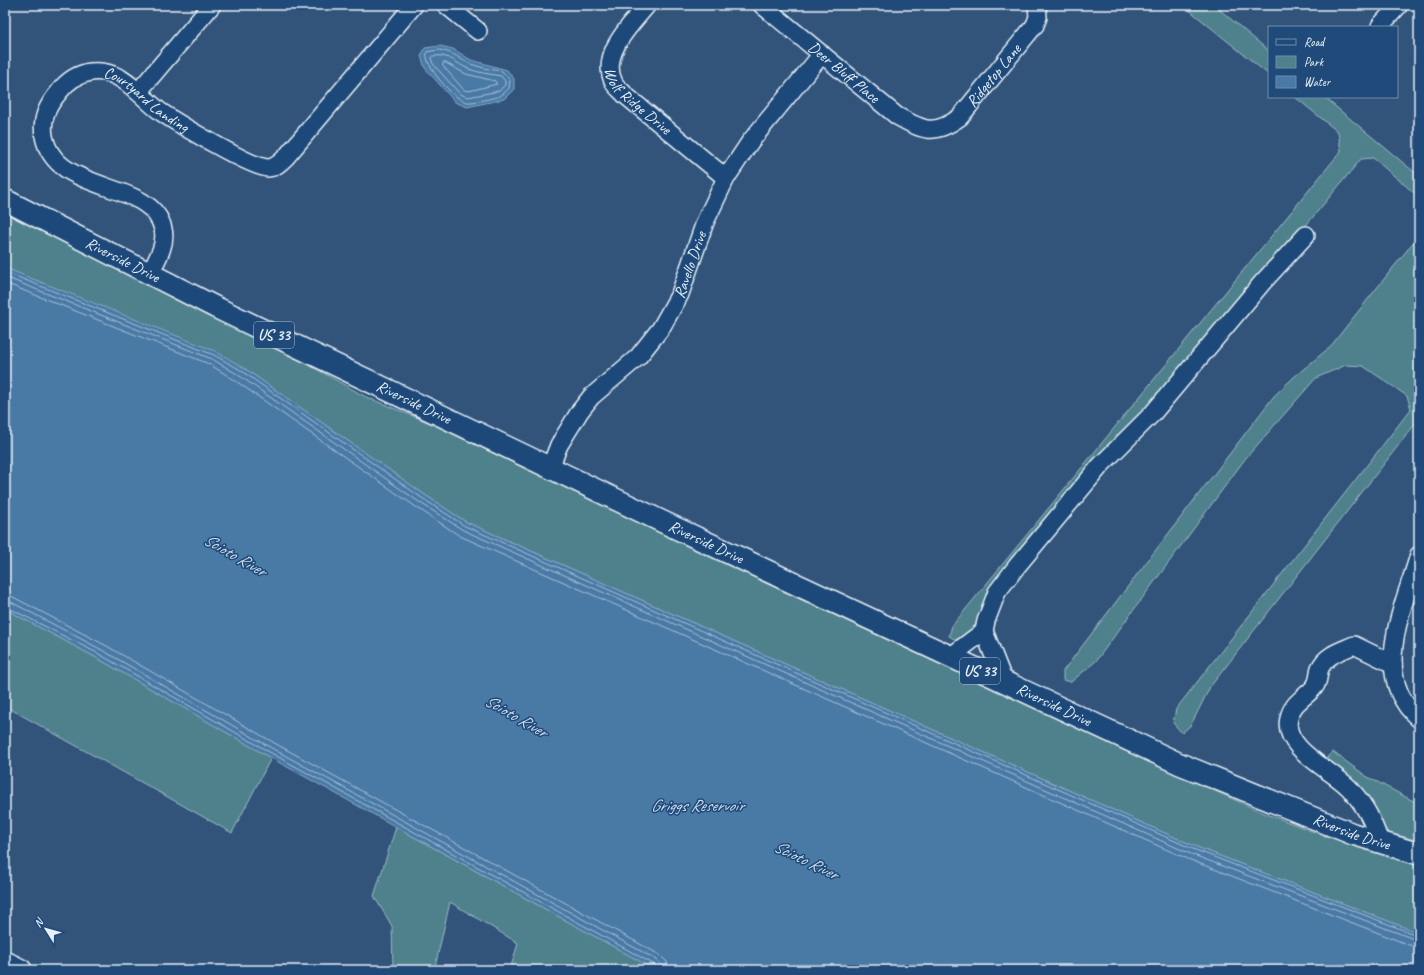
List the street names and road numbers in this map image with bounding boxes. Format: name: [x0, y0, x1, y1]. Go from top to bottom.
street label: Deer Bluff Place: [804, 37, 885, 109]
street label: Ridgetop Lane: [962, 39, 1027, 111]
street label: Courtyard Landing: [102, 62, 194, 138]
street label: Wolf Ridge Drive: [600, 66, 677, 140]
street label: Ravello Drive: [669, 227, 712, 301]
street label: Riverside Drive: [82, 233, 165, 288]
road number: US 33: [254, 322, 294, 348]
street label: Riverside Drive: [373, 376, 456, 430]
street label: Riverside Drive: [665, 516, 748, 569]
road number: US 33: [960, 658, 1000, 684]
street label: Riverside Drive: [1013, 679, 1096, 732]
street label: Riverside Drive: [1310, 809, 1394, 855]

